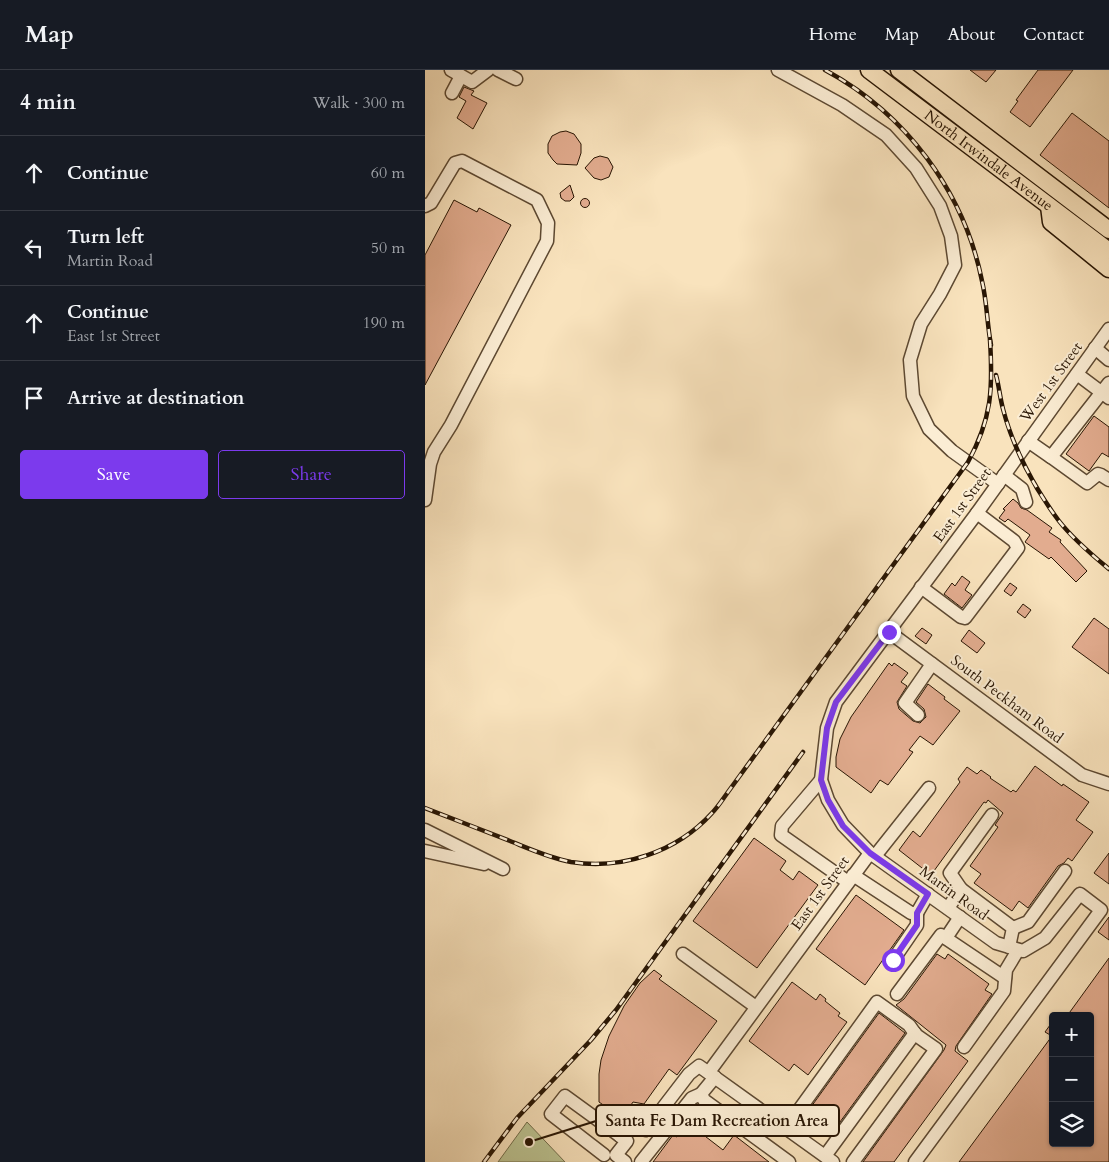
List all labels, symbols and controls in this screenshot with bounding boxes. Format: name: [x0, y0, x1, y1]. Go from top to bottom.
text: Map: [25, 18, 74, 51]
text: Home: [809, 22, 857, 47]
text: Map: [885, 22, 919, 47]
text: About: [947, 22, 995, 47]
text: Contact: [1023, 22, 1084, 47]
text: 4 min: [20, 88, 76, 117]
text: Walk · 300 m: [313, 92, 405, 114]
street label: North Irwindale Avenue: [920, 105, 1057, 216]
icon: ahead: [20, 159, 48, 187]
text: Continue: [67, 160, 149, 186]
text: 60 m: [371, 162, 405, 184]
text: Turn left: [67, 224, 144, 250]
icon: left: [20, 234, 48, 262]
text: 50 m: [371, 237, 405, 259]
text: Martin Road: [67, 250, 153, 272]
text: Continue: [67, 299, 149, 325]
icon: ahead: [20, 309, 48, 337]
text: 190 m: [363, 312, 405, 334]
text: East 1st Street: [67, 325, 160, 347]
street label: West 1st Street: [1014, 338, 1087, 427]
icon: arrive: [20, 384, 48, 412]
text: Arrive at destination: [67, 385, 244, 411]
button: Save: [20, 450, 208, 499]
button: Share: [218, 450, 405, 499]
street label: East 1st Street: [928, 464, 996, 546]
route end: [878, 621, 901, 644]
street label: South Peckham Road: [947, 650, 1067, 748]
street label: East 1st Street: [786, 852, 854, 934]
street label: Martin Road: [916, 861, 992, 925]
route start: [882, 949, 905, 972]
map controls: [1049, 1012, 1094, 1147]
button: +: [1049, 1012, 1094, 1057]
button: −: [1049, 1057, 1094, 1102]
button: layers: [1049, 1102, 1094, 1147]
callout: Santa Fe Dam Recreation Area: [596, 1105, 839, 1136]
text: Santa Fe Dam Recreation Area: [606, 1110, 829, 1132]

